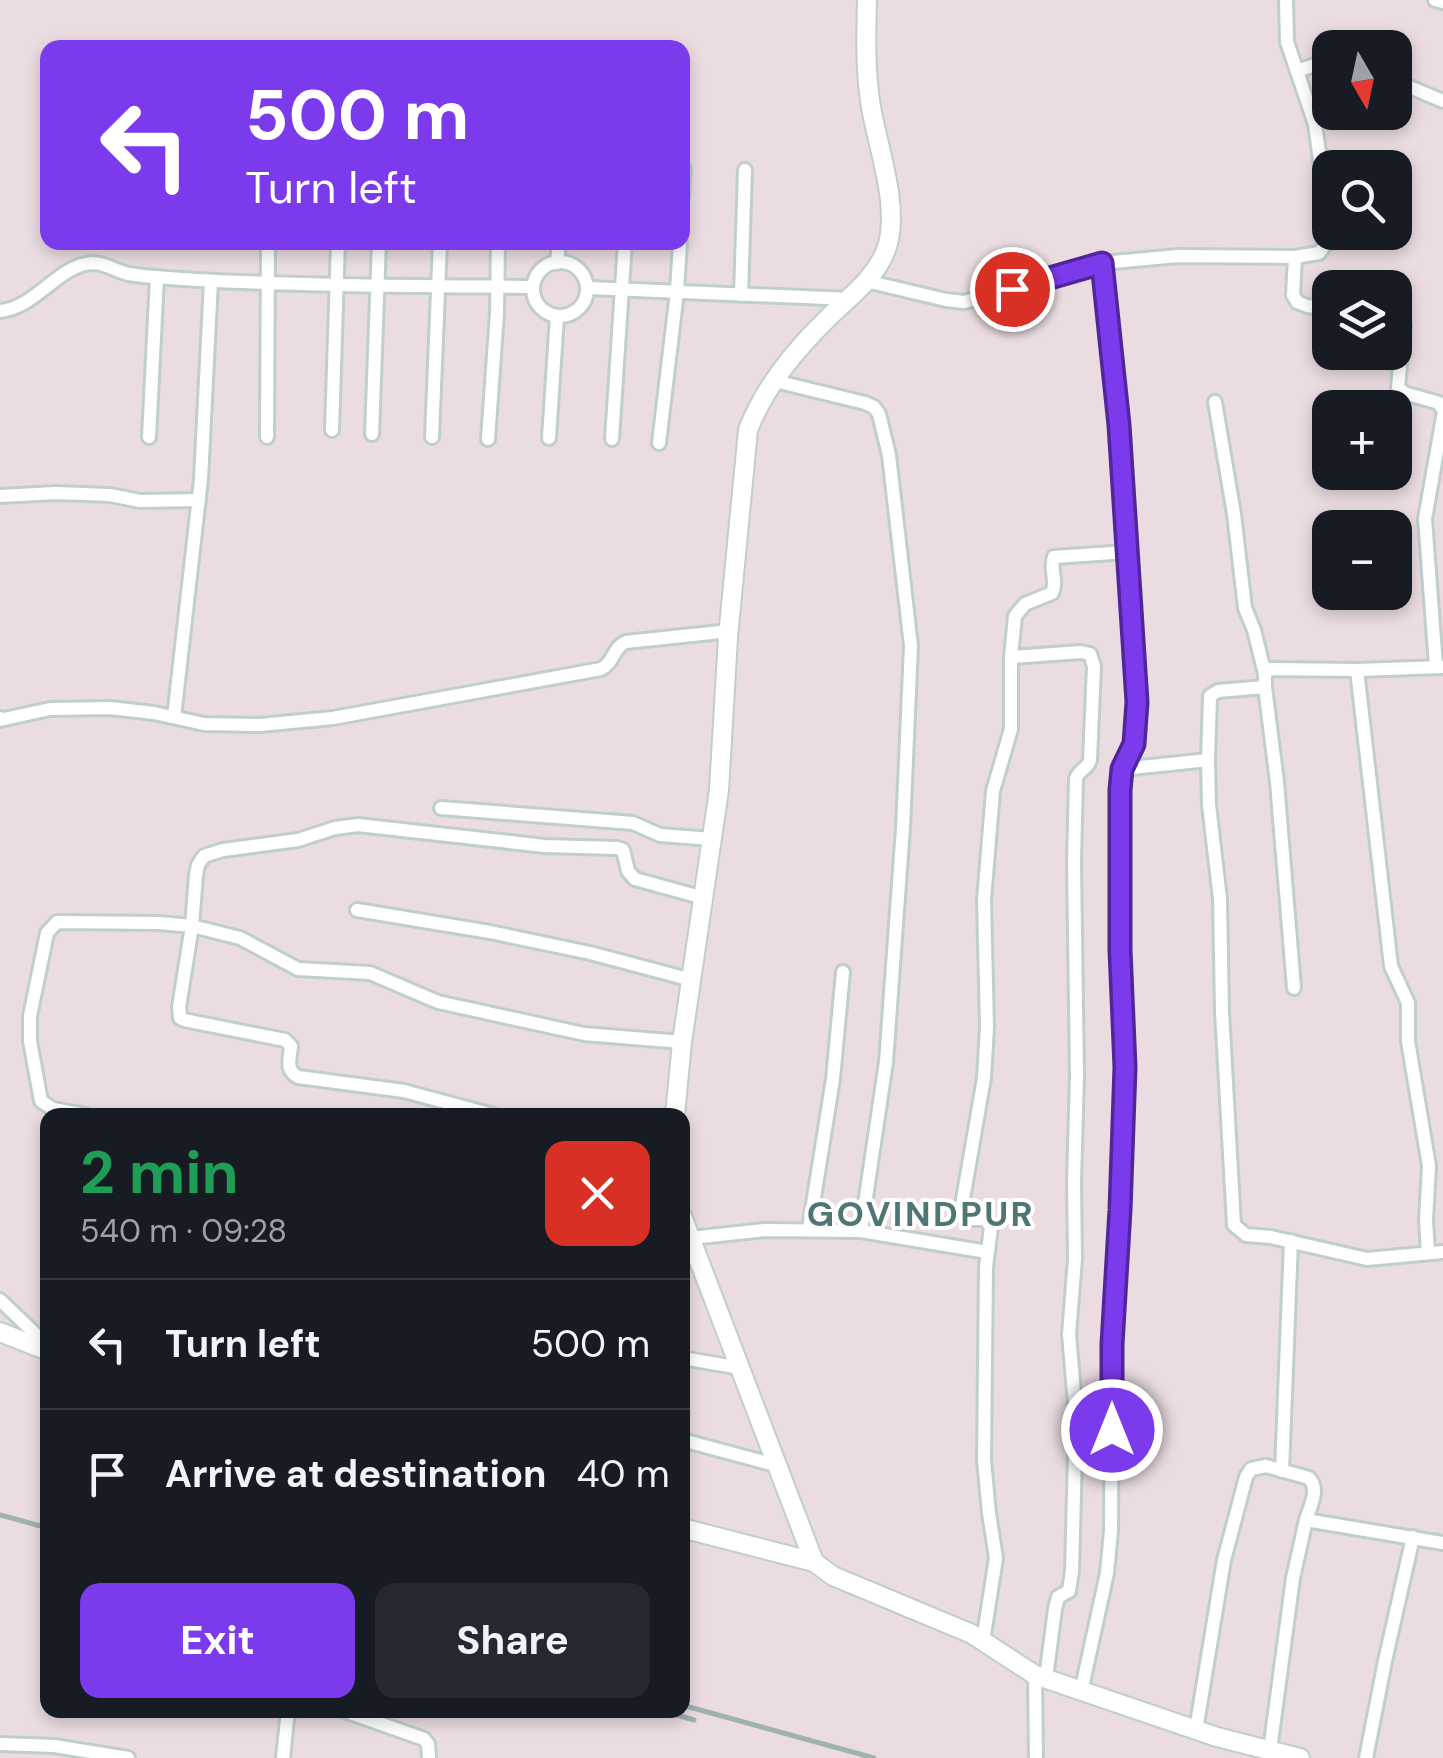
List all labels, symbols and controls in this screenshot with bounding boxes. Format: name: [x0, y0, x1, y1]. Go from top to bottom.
north arrow: [1312, 30, 1412, 130]
map controls: [1312, 30, 1412, 610]
text: 500 m: [245, 70, 469, 161]
icon: left: [80, 80, 210, 210]
button: search: [1312, 150, 1412, 250]
text: Turn left: [245, 158, 417, 217]
pin: [970, 247, 1055, 332]
icon: arrive: [985, 262, 1040, 317]
button: layers: [1312, 270, 1412, 370]
button: +: [1312, 390, 1412, 490]
button: −: [1312, 510, 1412, 610]
text: 2 min: [80, 1133, 239, 1212]
button: close: [545, 1141, 650, 1246]
district label: GOVINDPUR: [807, 1191, 1035, 1237]
text: 540 m · 09:28: [80, 1210, 287, 1252]
icon: left: [80, 1317, 135, 1372]
text: Turn left: [165, 1319, 321, 1369]
text: 500 m: [531, 1319, 650, 1369]
position arrow: [1060, 1378, 1164, 1482]
icon: arrive: [80, 1447, 135, 1502]
text: Arrive at destination: [165, 1449, 547, 1499]
text: 40 m: [577, 1449, 670, 1499]
button: Exit: [80, 1583, 355, 1698]
button: Share: [375, 1583, 650, 1698]

